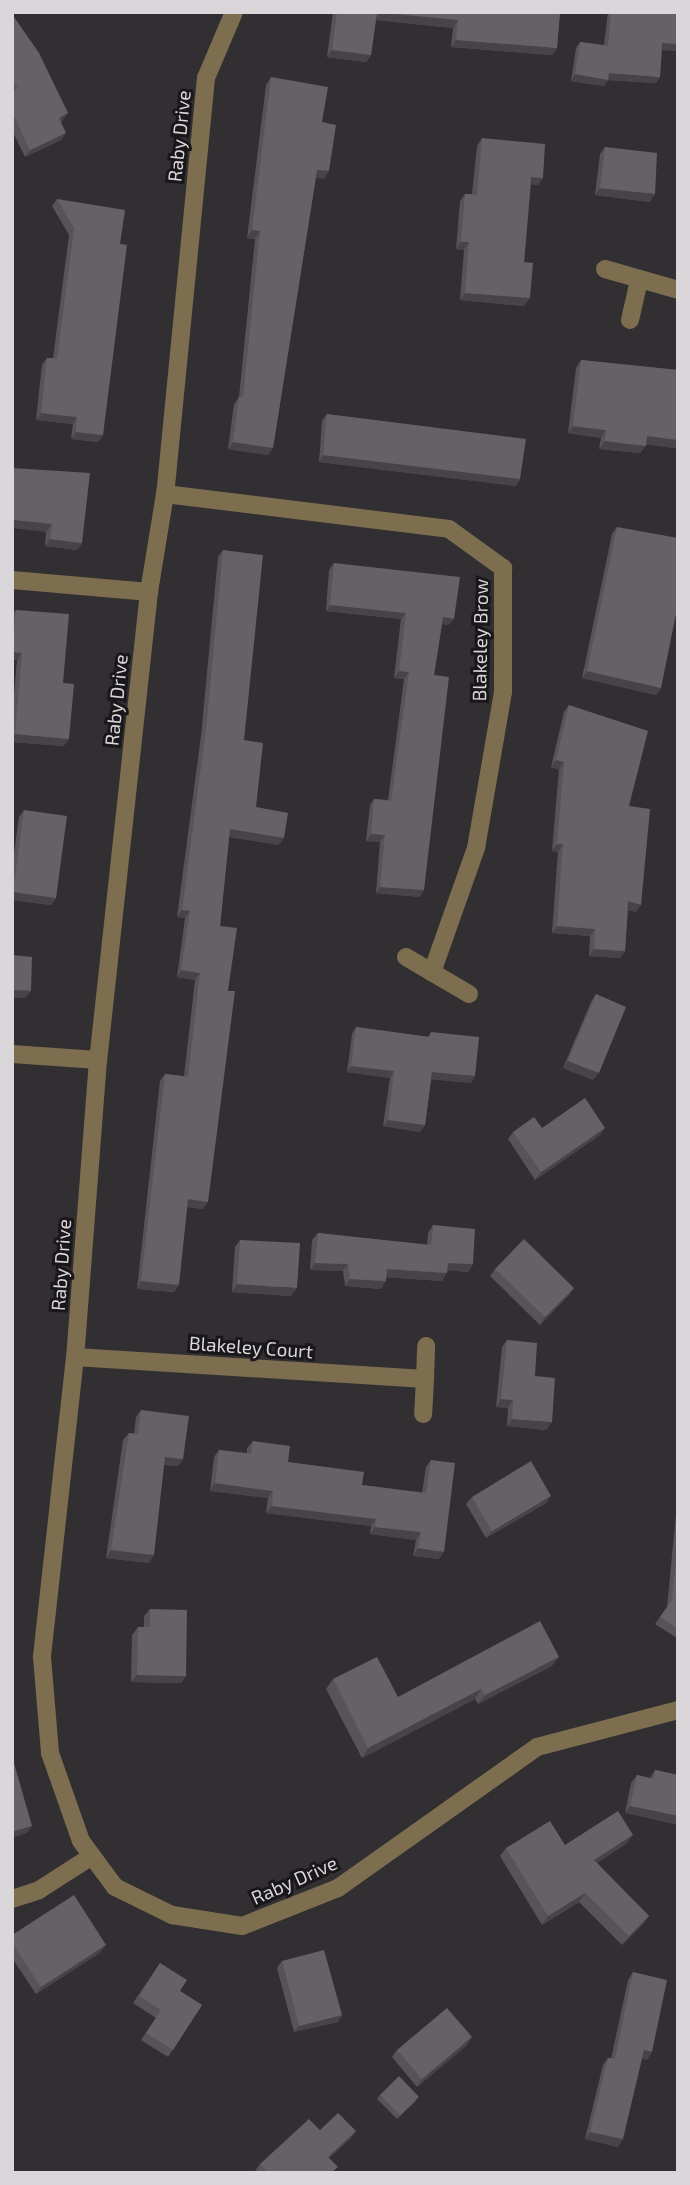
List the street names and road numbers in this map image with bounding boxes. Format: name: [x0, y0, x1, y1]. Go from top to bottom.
street label: Raby Drive: [163, 89, 195, 183]
street label: Blakeley Brow: [468, 578, 492, 702]
street label: Raby Drive: [100, 653, 132, 747]
street label: Raby Drive: [46, 1218, 76, 1312]
street label: Blakeley Court: [188, 1331, 314, 1363]
street label: Raby Drive: [247, 1851, 341, 1909]

